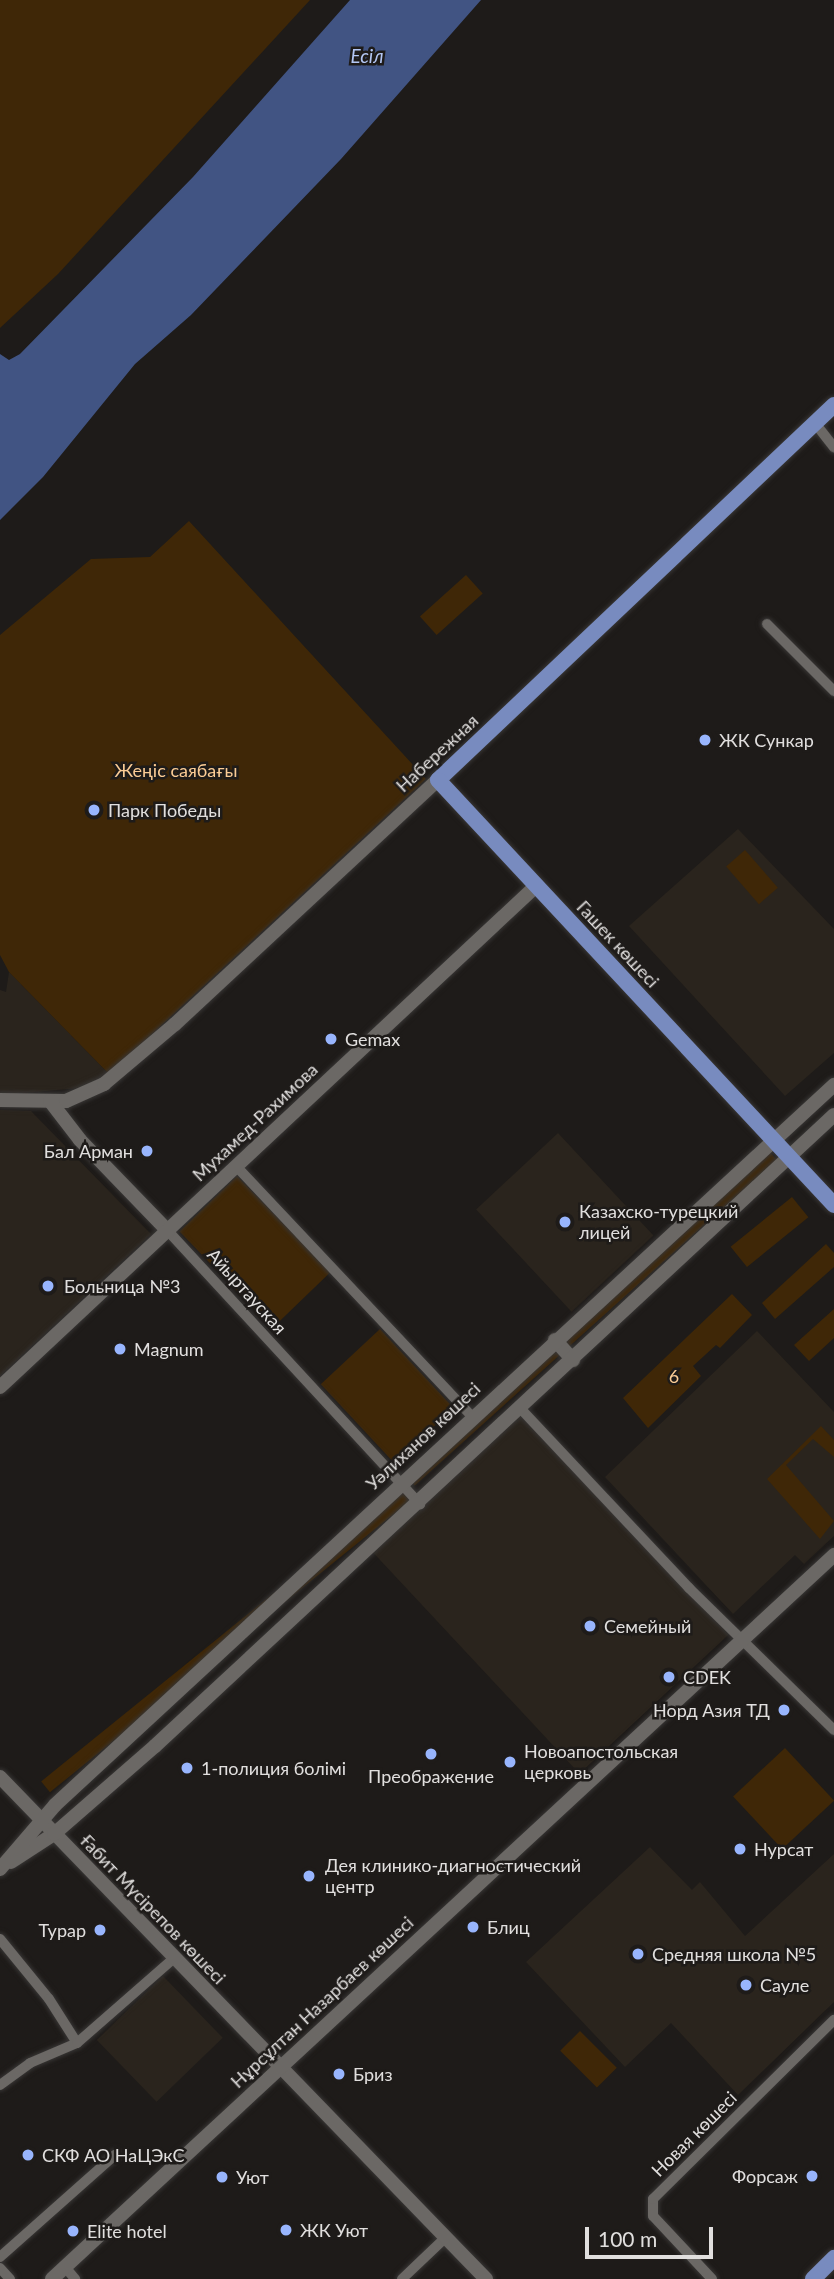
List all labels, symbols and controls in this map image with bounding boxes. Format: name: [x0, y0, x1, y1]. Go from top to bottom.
water label: Есіл: [350, 45, 384, 67]
street label: Набережная: [392, 710, 482, 796]
place label: ЖК Сункар: [719, 729, 814, 751]
marker: ЖК Сункар: [697, 732, 713, 748]
park label: Жеңіс саябағы: [114, 759, 238, 781]
place label: Парк Победы: [108, 799, 221, 821]
marker: Парк Победы: [86, 802, 102, 818]
street label: Гашек көшесі: [572, 896, 664, 992]
place label: Gemax: [345, 1028, 400, 1050]
marker: Gemax: [323, 1031, 339, 1047]
street label: Мухамед-Рахимова: [188, 1059, 322, 1185]
place label: Бал Арман: [44, 1140, 133, 1162]
marker: Бал Арман: [139, 1143, 155, 1159]
place label: Казахско-турецкий лицей: [579, 1201, 738, 1244]
marker: Казахско-турецкий лицей: [557, 1214, 573, 1230]
street label: Айыртауская: [203, 1244, 291, 1338]
place label: Больница №3: [64, 1275, 180, 1297]
marker: Больница №3: [38, 1276, 58, 1296]
place label: Magnum: [134, 1338, 204, 1360]
marker: Magnum: [112, 1341, 128, 1357]
park label: 6: [669, 1365, 679, 1387]
street label: Уәлиханов көшесі: [361, 1378, 485, 1494]
place label: Семейный: [604, 1615, 691, 1637]
marker: Семейный: [582, 1618, 598, 1634]
place label: CDEK: [683, 1666, 731, 1688]
marker: CDEK: [661, 1669, 677, 1685]
place label: Норд Азия ТД: [653, 1699, 770, 1721]
marker: Норд Азия ТД: [776, 1702, 792, 1718]
place label: Новоапостольская церковь: [524, 1741, 678, 1784]
marker: Преображение: [423, 1746, 439, 1762]
marker: Новоапостольская церковь: [502, 1754, 518, 1770]
place label: 1-полиция болiмi: [201, 1757, 346, 1779]
marker: 1-полиция болiмi: [179, 1760, 195, 1776]
place label: Преображение: [368, 1765, 494, 1787]
street label: Ғабит Мүсірепов көшесі: [76, 1830, 230, 1988]
place label: Нурсат: [754, 1838, 813, 1860]
marker: Нурсат: [732, 1841, 748, 1857]
place label: Дея клинико-диагностический центр: [325, 1855, 581, 1898]
marker: Дея клинико-диагностический центр: [299, 1866, 319, 1886]
street label: Нұрсұлтан Назарбаев көшесі: [226, 1912, 418, 2092]
place label: Блиц: [487, 1916, 530, 1938]
place label: Турар: [39, 1919, 86, 1941]
marker: Блиц: [465, 1919, 481, 1935]
marker: Турар: [92, 1922, 108, 1938]
place label: Средняя школа №5: [652, 1943, 816, 1965]
marker: Средняя школа №5: [630, 1946, 646, 1962]
place label: Сауле: [760, 1974, 809, 1996]
marker: Сауле: [738, 1977, 754, 1993]
place label: Бриз: [353, 2063, 393, 2085]
marker: Бриз: [331, 2066, 347, 2082]
street label: Новая көшесі: [647, 2087, 741, 2181]
place label: СКФ АО НаЦЭкС: [42, 2144, 185, 2166]
marker: СКФ АО НаЦЭкС: [20, 2147, 36, 2163]
place label: Форсаж: [732, 2165, 798, 2187]
place label: Уют: [236, 2166, 269, 2188]
marker: Форсаж: [804, 2168, 820, 2184]
marker: Уют: [214, 2169, 230, 2185]
scale bar: [589, 2212, 717, 2256]
place label: ЖК Уют: [300, 2219, 368, 2241]
place label: Elite hotel: [87, 2220, 167, 2242]
marker: ЖК Уют: [278, 2222, 294, 2238]
marker: Elite hotel: [65, 2223, 81, 2239]
text: 100 m: [598, 2226, 657, 2251]

